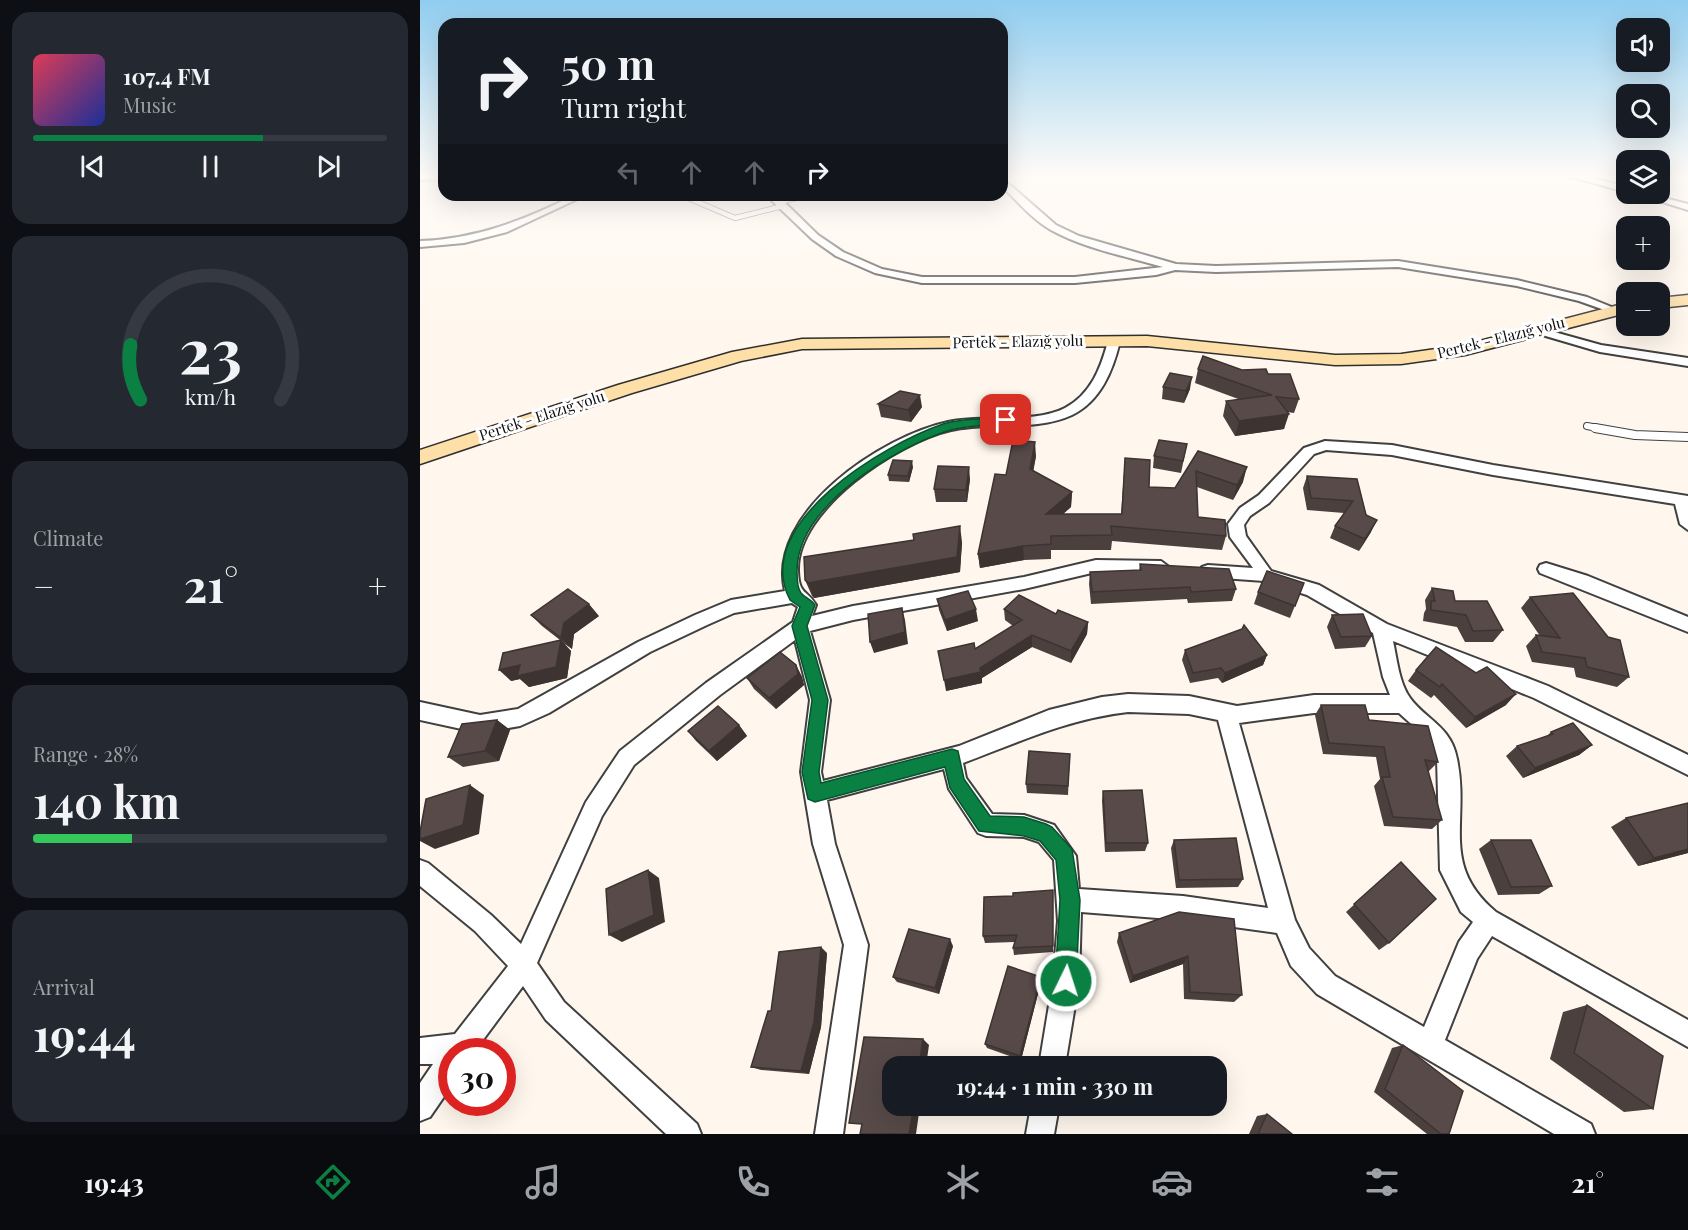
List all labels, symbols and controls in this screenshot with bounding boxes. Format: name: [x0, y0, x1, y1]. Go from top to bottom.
map controls: [1616, 18, 1670, 336]
button: sound: [1616, 18, 1670, 72]
text: 50 m: [561, 35, 655, 91]
icon: right: [462, 42, 540, 120]
text: 107.4 FM: [123, 61, 211, 91]
button: search: [1616, 84, 1670, 138]
text: Turn right: [561, 89, 686, 125]
text: Music: [123, 91, 176, 118]
icon: previous: [76, 150, 109, 183]
icon: pause: [194, 150, 227, 183]
icon: next: [312, 150, 345, 183]
button: layers: [1616, 150, 1670, 204]
icon: left: [612, 156, 645, 189]
icon: ahead: [675, 156, 708, 189]
icon: ahead: [738, 156, 771, 189]
icon: right: [801, 156, 834, 189]
button: +: [1616, 216, 1670, 270]
button: −: [1616, 282, 1670, 336]
text: 23: [178, 306, 242, 390]
street label: Pertek - Elazığ yolu: [1435, 311, 1567, 363]
street label: Pertek - Elazığ yolu: [952, 330, 1084, 352]
text: km/h: [184, 382, 236, 410]
street label: Pertek - Elazığ yolu: [476, 385, 607, 445]
pin: [980, 394, 1031, 445]
icon: arrive: [989, 403, 1022, 436]
text: Climate: [33, 524, 103, 551]
text: 21°: [184, 554, 238, 614]
text: −: [33, 563, 54, 607]
text: +: [368, 563, 387, 607]
text: Range · 28%: [33, 740, 138, 767]
text: 140 km: [33, 770, 180, 830]
position arrow: [1034, 949, 1098, 1013]
text: Arrival: [33, 973, 95, 1000]
text: 19:44: [33, 1003, 136, 1063]
speed limit sign: 30: [438, 1038, 516, 1116]
text: 19:44 · 1 min · 330 m: [956, 1071, 1153, 1101]
icon: directions: [312, 1161, 354, 1203]
icon: music: [522, 1161, 564, 1203]
icon: phone: [732, 1161, 774, 1203]
icon: climate: [942, 1161, 984, 1203]
icon: car: [1151, 1161, 1193, 1203]
icon: filters: [1361, 1161, 1403, 1203]
text: 19:43: [84, 1164, 144, 1200]
text: 21°: [1571, 1164, 1604, 1200]

